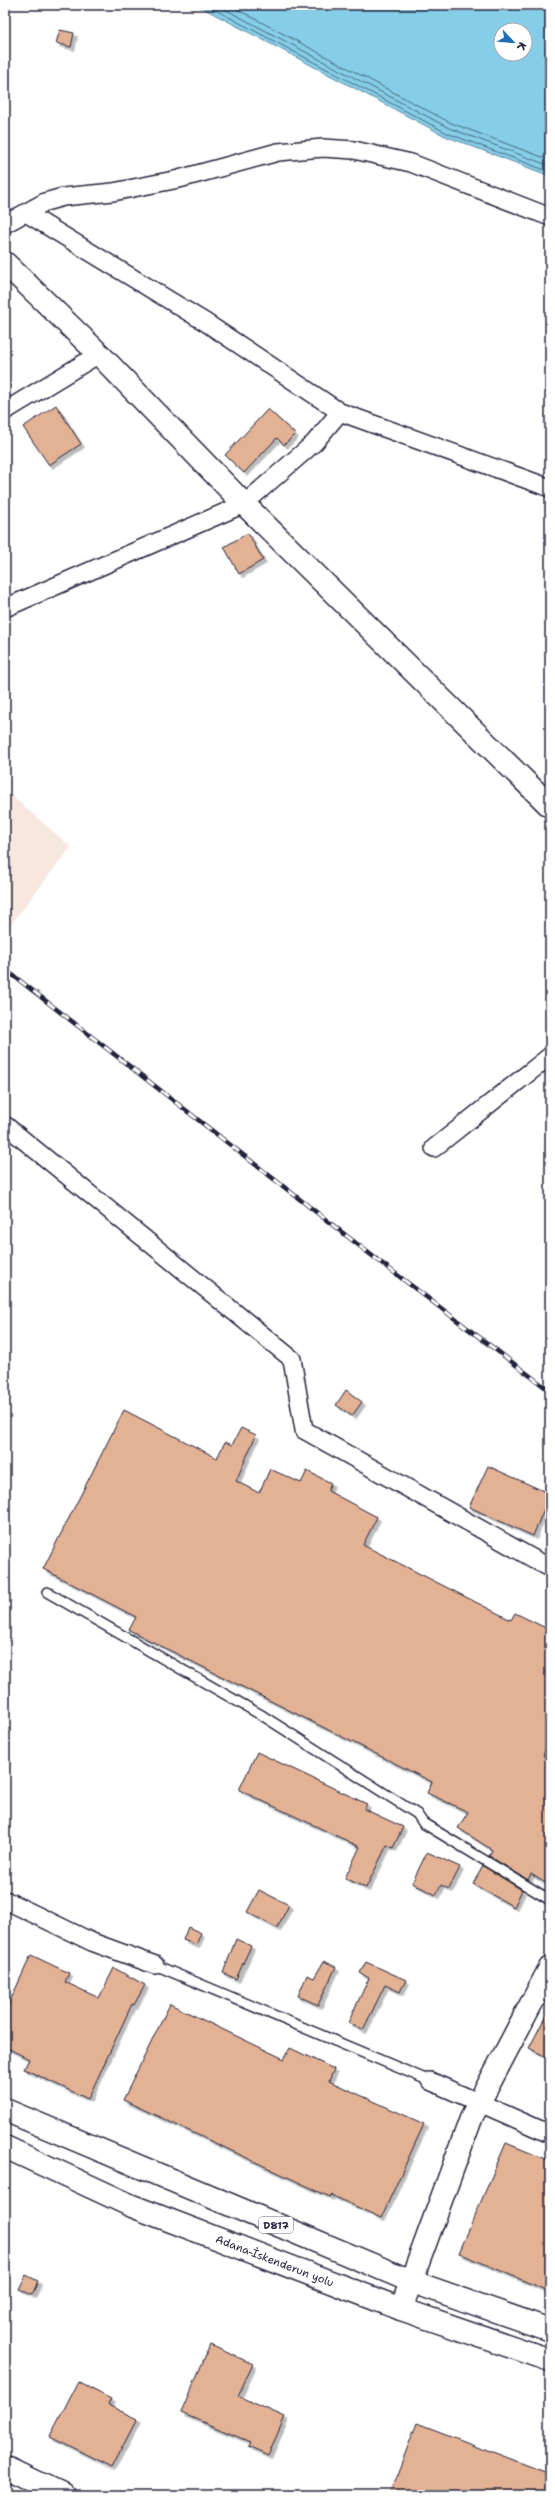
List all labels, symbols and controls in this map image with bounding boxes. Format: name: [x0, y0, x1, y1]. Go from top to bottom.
north arrow: [493, 22, 533, 62]
text: K: [513, 39, 530, 53]
road number: D817: [259, 2217, 293, 2233]
street label: Adana-İskenderun yolu: [213, 2232, 336, 2291]

